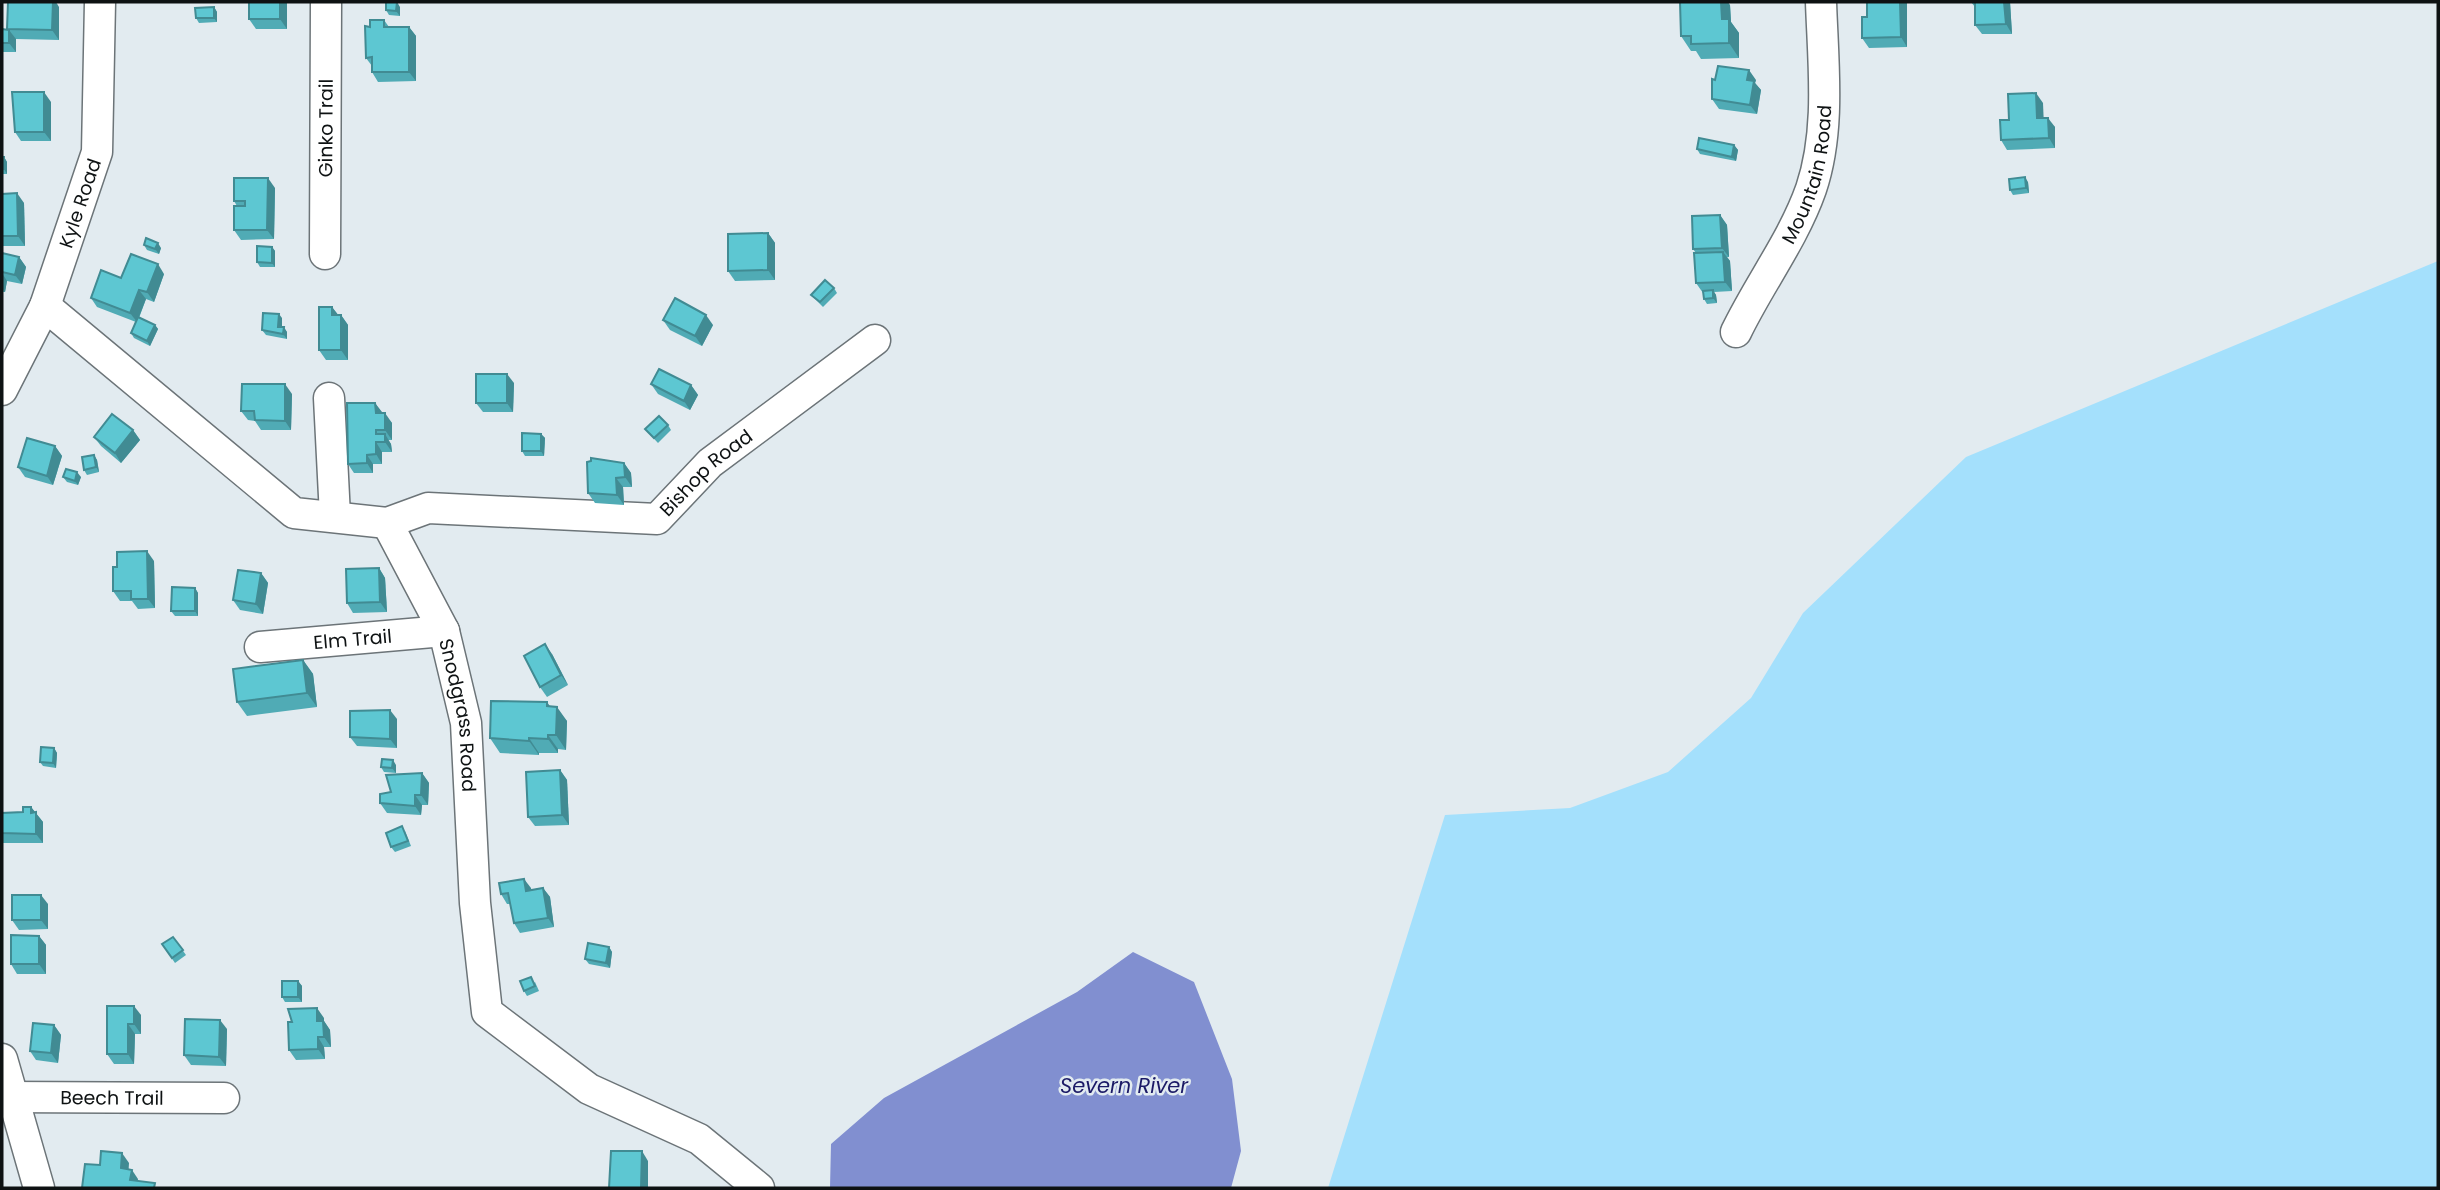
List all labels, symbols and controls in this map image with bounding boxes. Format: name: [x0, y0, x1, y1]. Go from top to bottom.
street label: Ginko Trail: [312, 79, 339, 177]
street label: Mountain Road: [1775, 104, 1838, 249]
street label: Kyle Road: [52, 155, 107, 251]
street label: Bishop Road: [653, 423, 758, 522]
street label: Elm Trail: [312, 622, 393, 656]
street label: Snodgrass Road: [433, 636, 483, 793]
water label: Severn River: [1060, 1071, 1189, 1100]
street label: Beech Trail: [60, 1084, 164, 1111]

